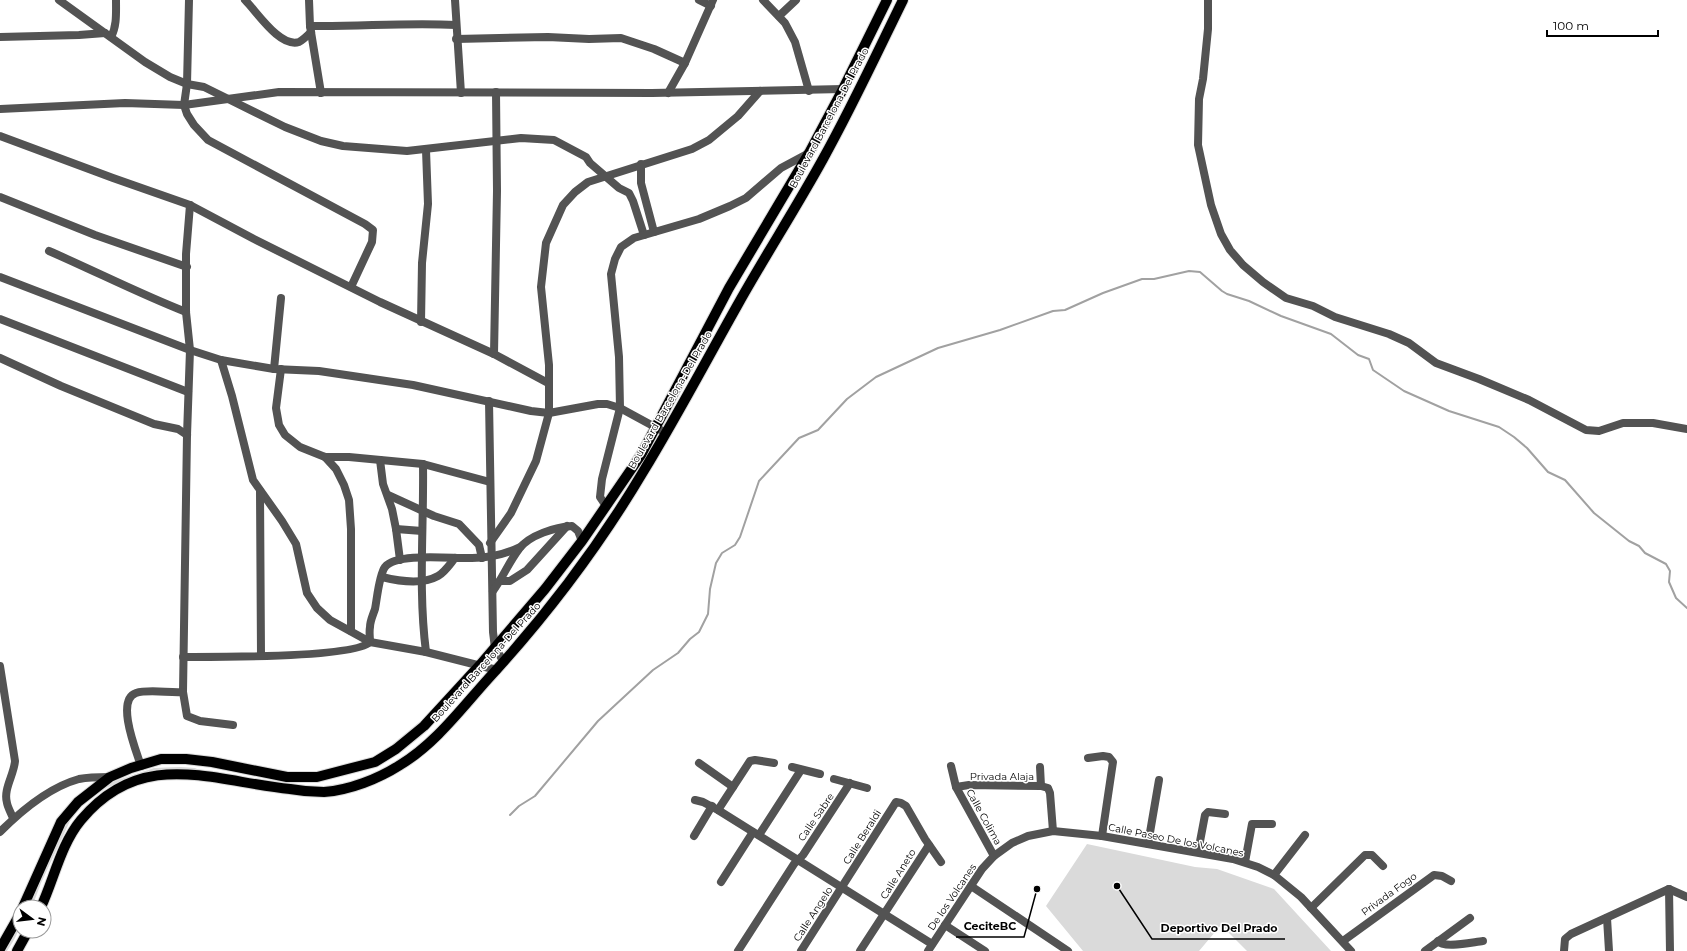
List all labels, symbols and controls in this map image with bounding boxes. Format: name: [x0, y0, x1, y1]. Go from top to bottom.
scale bar: [1547, 12, 1658, 38]
text: 100 m: [1553, 18, 1589, 33]
street label: Boulevard Barcelona-Del Prado: [786, 46, 872, 190]
street label: Boulevard Barcelona-Del Prado: [625, 329, 715, 471]
street label: Boulevard Barcelona-Del Prado: [429, 599, 543, 725]
street label: Privada Alaja: [970, 770, 1034, 783]
street label: Calle Colima: [963, 787, 1005, 847]
street label: Calle Sabre: [795, 790, 837, 844]
street label: Calle Beraldi: [840, 807, 884, 867]
street label: Calle Paseo De los Volcanes: [1107, 820, 1245, 860]
street label: Calle Aneto: [877, 846, 919, 902]
street label: De los Volcanes: [925, 861, 979, 933]
street label: Privada Fogo: [1359, 869, 1419, 919]
street label: Calle Angelo: [790, 884, 836, 944]
north arrow: [12, 899, 52, 939]
callout: CeciteBC: [956, 914, 1024, 937]
text: N: [34, 915, 50, 928]
callout: Deportivo Del Prado: [1152, 916, 1285, 939]
text: CeciteBC: [964, 919, 1016, 933]
text: Deportivo Del Prado: [1161, 921, 1277, 935]

